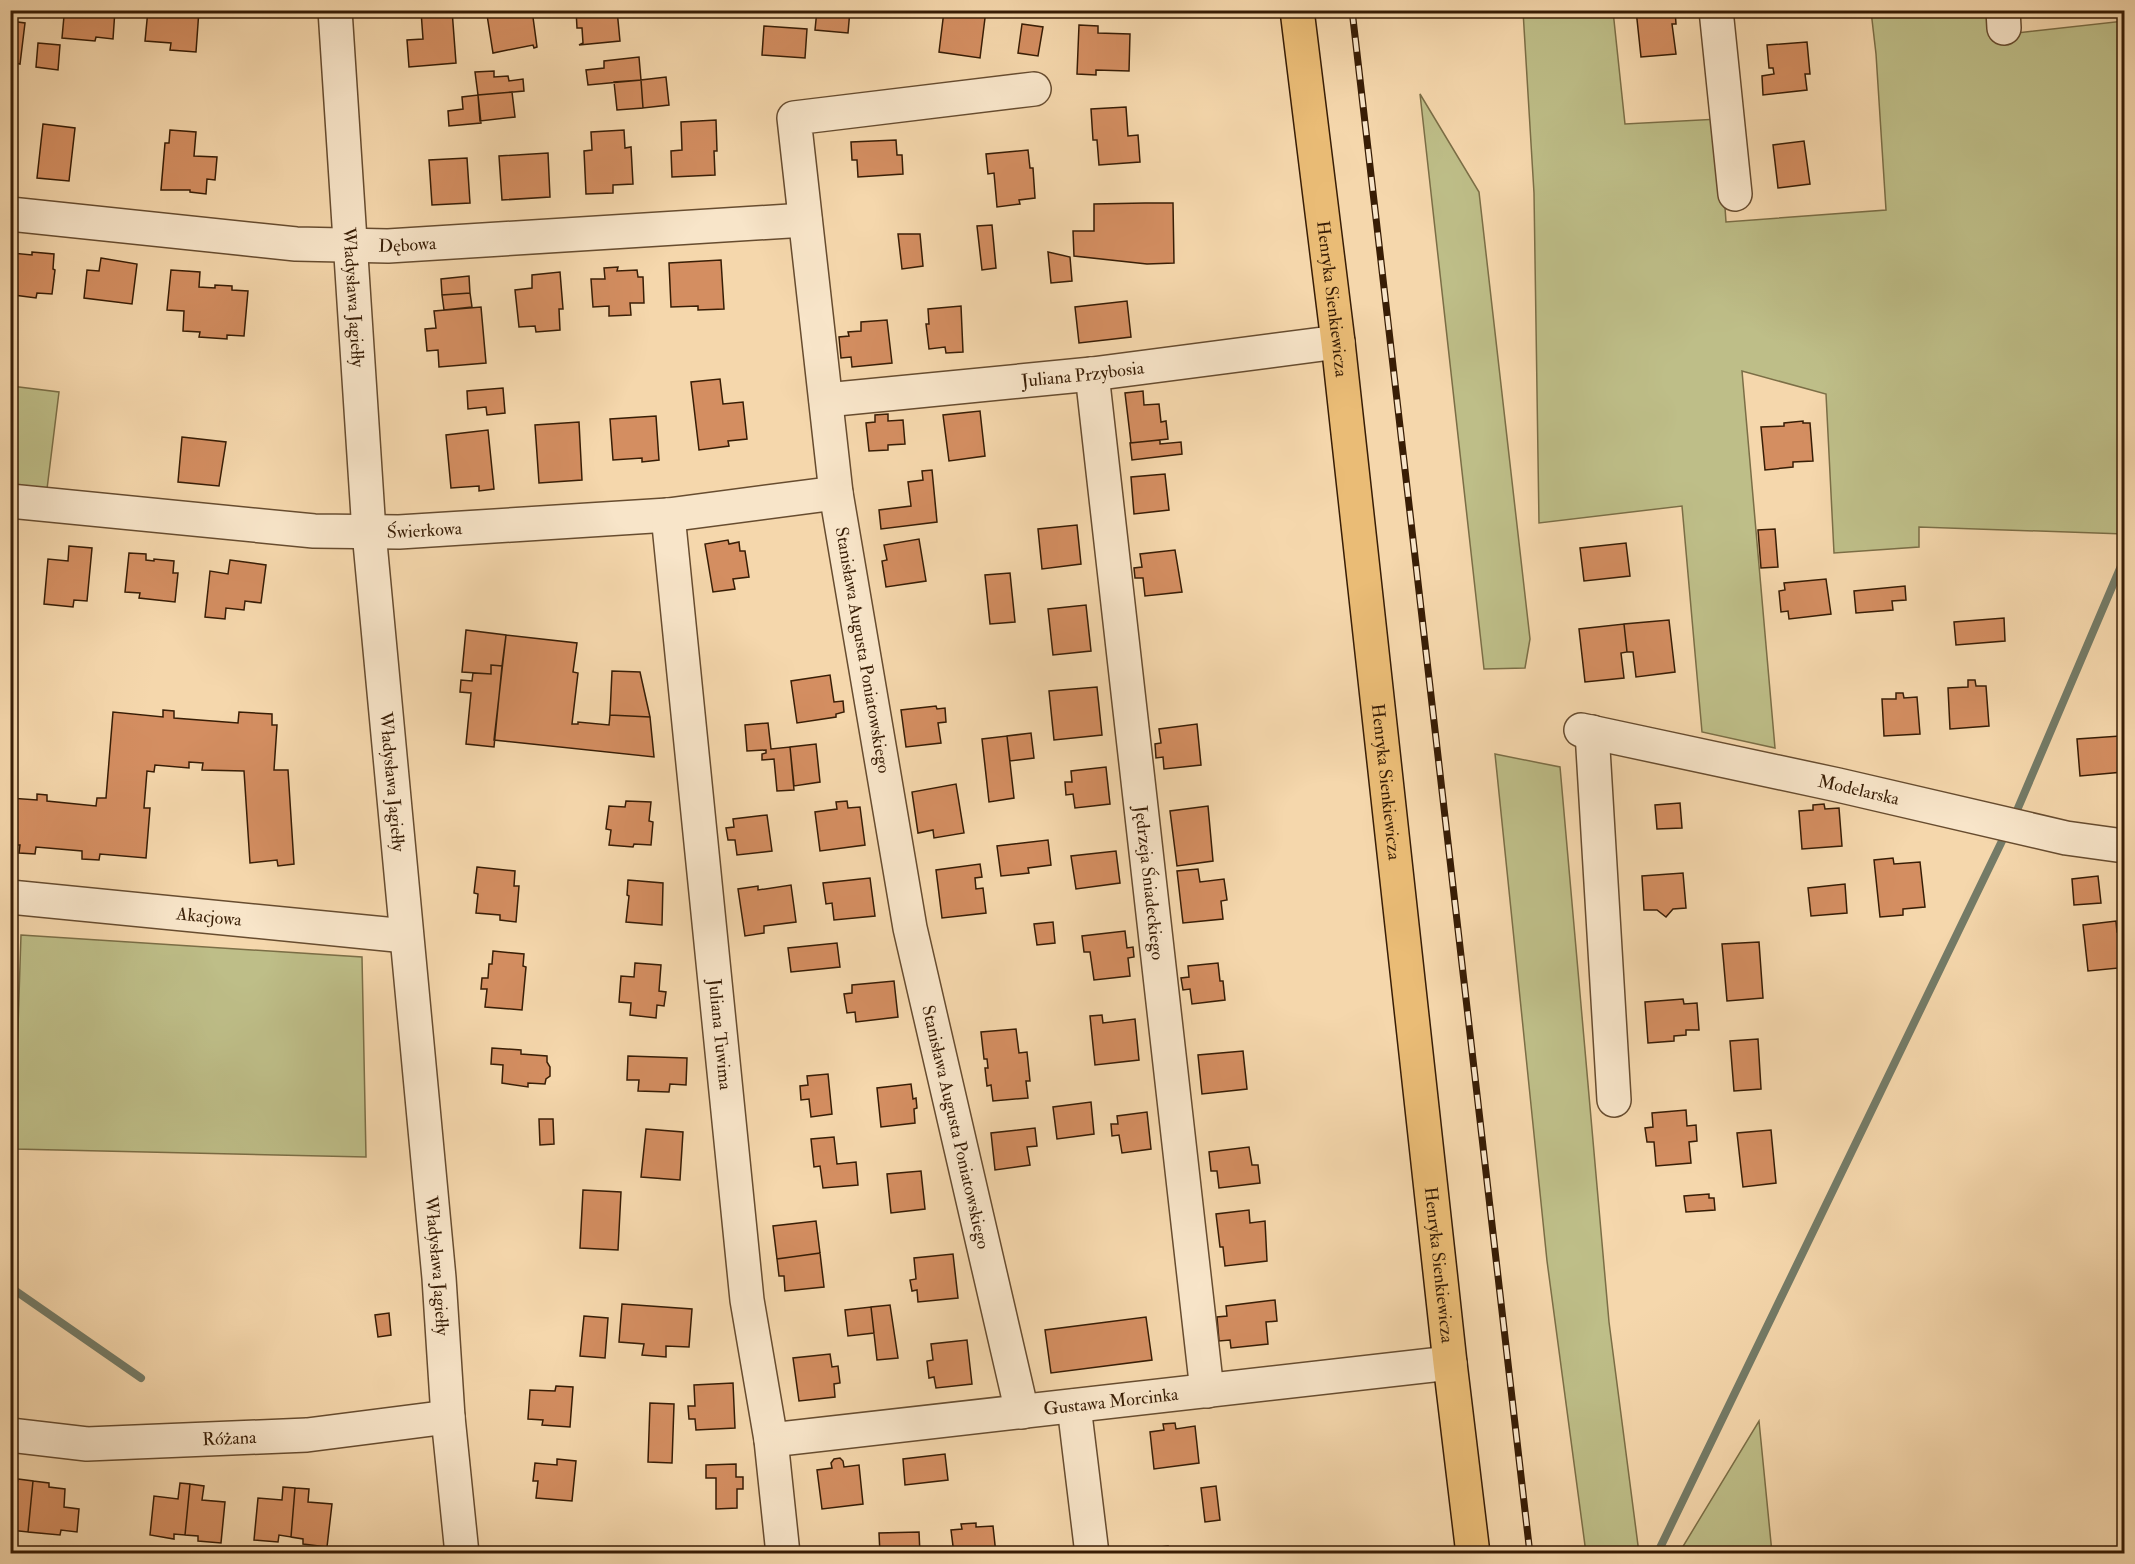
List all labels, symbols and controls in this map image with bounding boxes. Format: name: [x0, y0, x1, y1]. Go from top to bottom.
street label: Henryka Sienkiewicza: [1311, 219, 1353, 379]
street label: Władysława Jagiełły: [337, 226, 369, 369]
street label: Dębowa: [378, 232, 438, 258]
street label: Juliana Przybosia: [1019, 356, 1146, 393]
street label: Świerkowa: [387, 517, 463, 544]
street label: Stanisława Augusta Poniatowskiego: [829, 525, 896, 775]
street label: Henryka Sienkiewicza: [1366, 702, 1406, 862]
street label: Władysława Jagiełły: [374, 710, 410, 854]
street label: Modelarska: [1816, 770, 1902, 811]
street label: Jędrzeja Śniadeckiego: [1129, 803, 1169, 962]
street label: Akacjowa: [174, 902, 243, 932]
street label: Juliana Tuwima: [703, 977, 737, 1092]
street label: Stanisława Augusta Poniatowskiego: [916, 1003, 995, 1252]
street label: Henryka Sienkiewicza: [1419, 1186, 1459, 1345]
street label: Władysława Jagiełły: [419, 1194, 454, 1337]
street label: Gustawa Morcinka: [1042, 1383, 1180, 1421]
street label: Różana: [202, 1426, 258, 1451]

